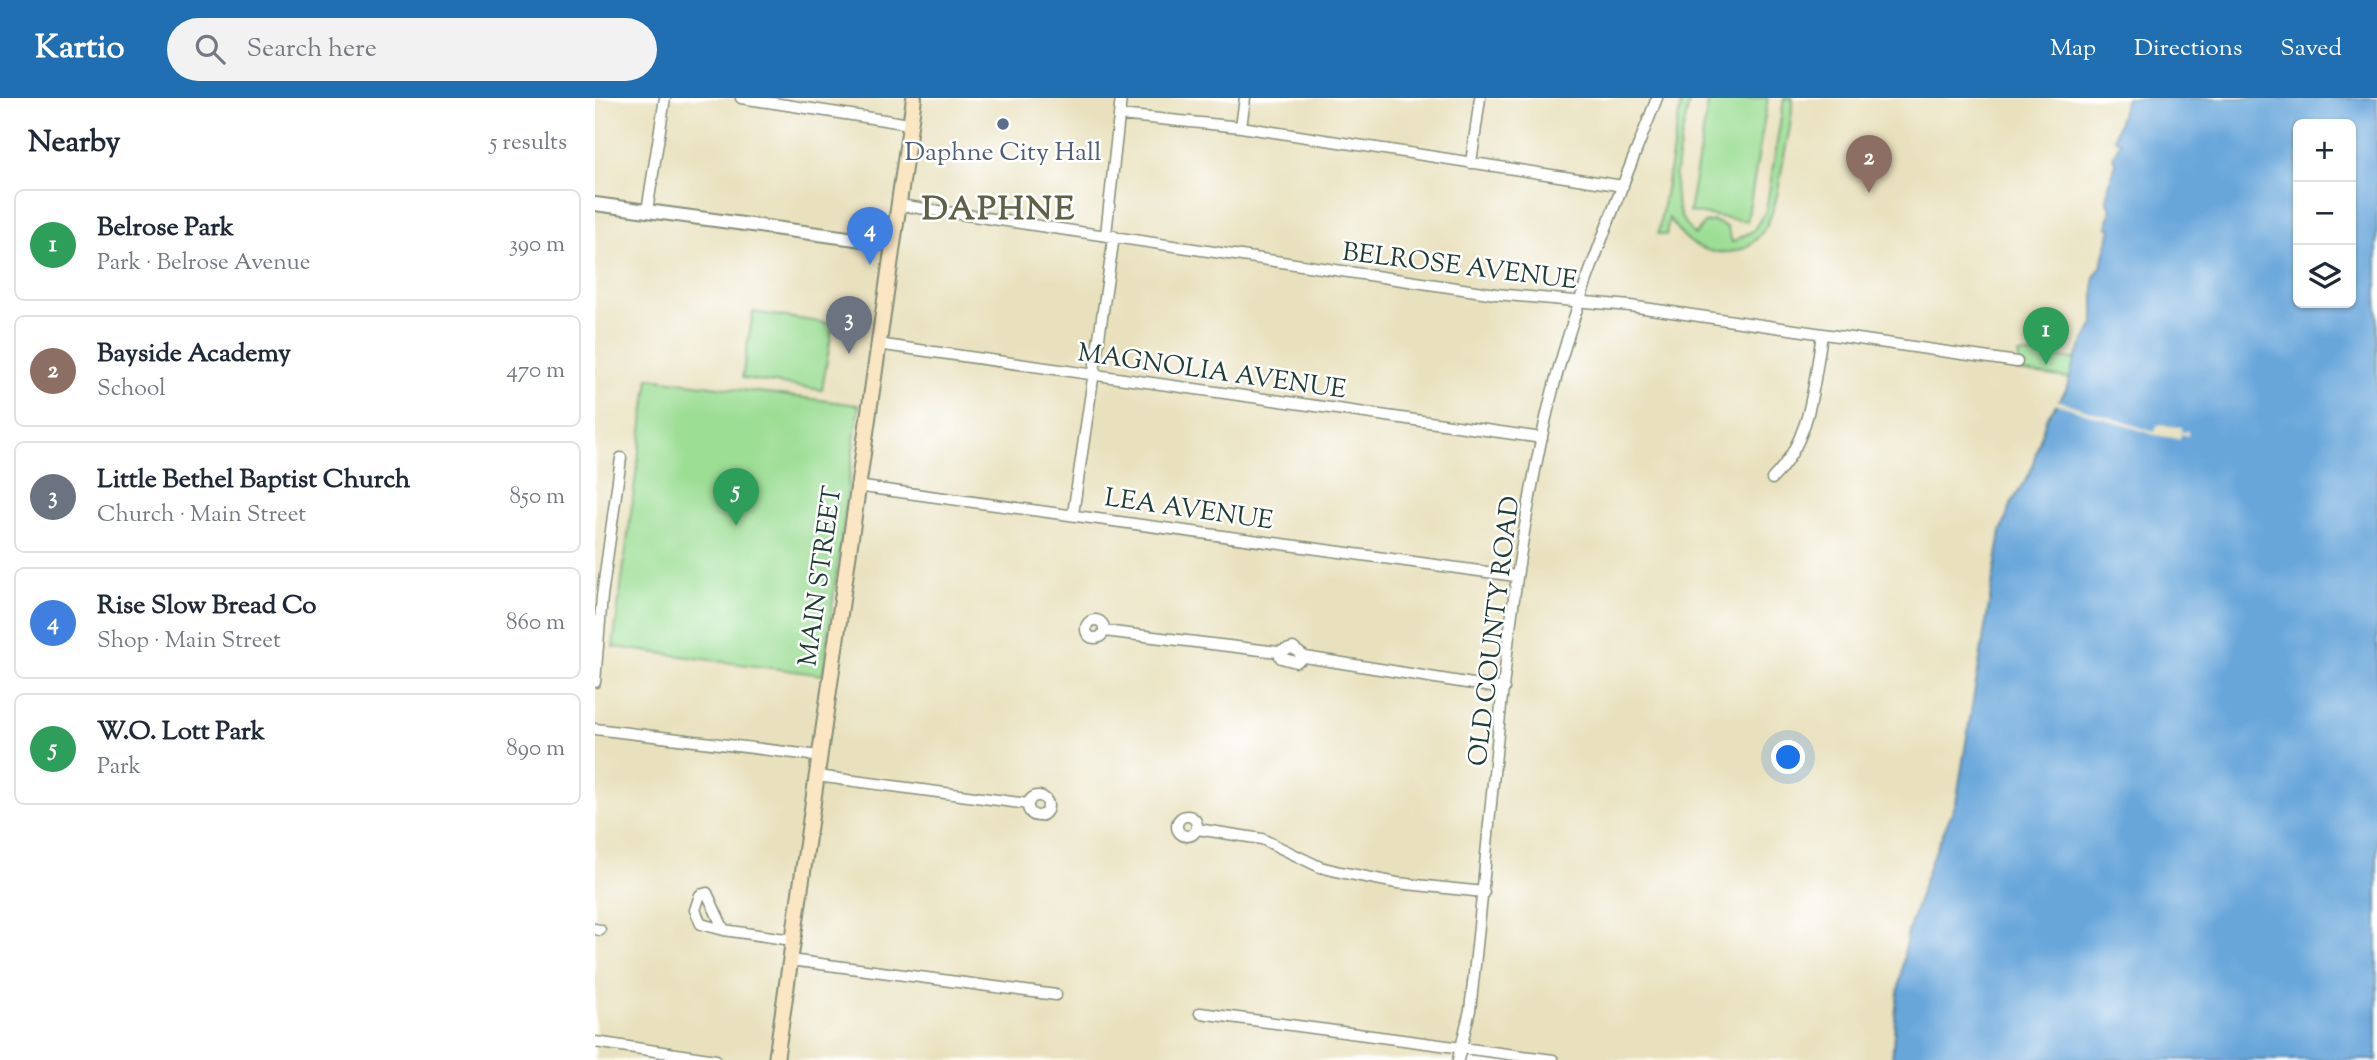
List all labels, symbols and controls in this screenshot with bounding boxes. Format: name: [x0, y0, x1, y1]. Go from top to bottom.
search box: [167, 18, 657, 81]
text: Kartio: [35, 25, 125, 73]
icon: search: [191, 30, 229, 68]
text: Search here: [247, 31, 377, 68]
text: Map: [2050, 32, 2096, 66]
text: Directions: [2134, 32, 2242, 66]
text: Saved: [2280, 32, 2342, 66]
marker: Daphne City Hall: [995, 116, 1011, 132]
map controls: [2293, 119, 2356, 308]
button: +: [2293, 119, 2356, 182]
text: Nearby: [28, 122, 120, 165]
text: 5 results: [490, 127, 567, 160]
place label: Daphne City Hall: [905, 135, 1101, 172]
pin: 2: [1846, 135, 1892, 193]
button: −: [2293, 182, 2356, 245]
district label: DAPHNE: [922, 187, 1076, 235]
pin: 4: [847, 207, 893, 265]
text: Belrose Park: [97, 210, 234, 247]
text: 1: [49, 229, 57, 262]
text: 390 m: [509, 229, 565, 262]
street label: BELROSE AVENUE: [1340, 235, 1580, 300]
button: layers: [2293, 245, 2356, 308]
text: Park · Belrose Avenue: [97, 247, 311, 280]
pin: 3: [826, 296, 872, 354]
pin: 1: [2023, 307, 2069, 365]
street label: MAGNOLIA AVENUE: [1075, 335, 1348, 410]
text: Bayside Academy: [97, 336, 291, 373]
text: 2: [48, 355, 58, 388]
text: 470 m: [506, 355, 565, 388]
text: School: [97, 373, 166, 406]
text: Little Bethel Baptist Church: [97, 462, 410, 499]
pin: 5: [713, 468, 759, 526]
street label: LEA AVENUE: [1102, 480, 1276, 541]
text: 3: [48, 481, 58, 514]
text: 850 m: [510, 481, 565, 514]
street label: MAIN STREET: [790, 484, 852, 669]
street label: OLD COUNTY ROAD: [1461, 494, 1530, 769]
text: Church · Main Street: [97, 499, 306, 532]
text: Rise Slow Bread Co: [97, 588, 316, 625]
text: 4: [47, 607, 59, 640]
text: 860 m: [506, 607, 565, 640]
text: Shop · Main Street: [97, 625, 281, 658]
text: W.O. Lott Park: [97, 714, 265, 751]
text: 5: [49, 733, 57, 766]
text: 890 m: [506, 733, 565, 766]
your location: [1771, 740, 1805, 774]
text: Park: [97, 751, 141, 784]

